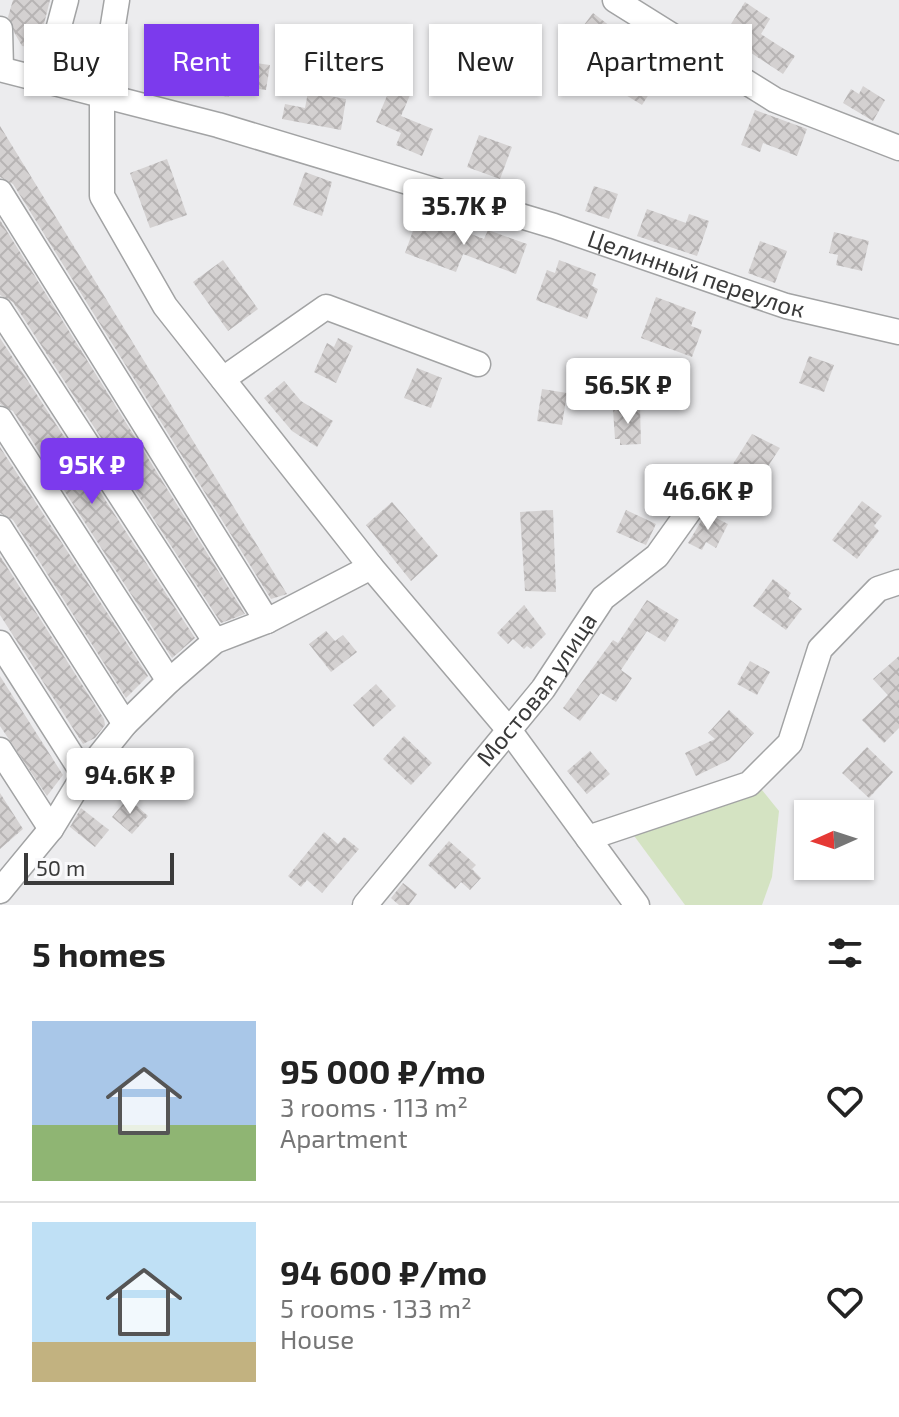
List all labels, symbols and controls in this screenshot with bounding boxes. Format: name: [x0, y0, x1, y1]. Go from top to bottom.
chip: Buy: [24, 24, 128, 96]
chip: Rent: [144, 24, 259, 96]
chip: Filters: [275, 24, 413, 96]
chip: New: [429, 24, 542, 96]
chip: Apartment: [558, 24, 752, 96]
pin: 35.7K ₽: [390, 179, 538, 247]
text: 35.7K ₽: [421, 189, 507, 220]
street label: Целинный переулок: [584, 223, 808, 323]
pin: 56.5K ₽: [554, 358, 702, 426]
text: 56.5K ₽: [584, 368, 672, 399]
pin: 95K ₽: [36, 438, 148, 506]
text: 95K ₽: [59, 448, 125, 479]
pin: 46.6K ₽: [634, 464, 782, 532]
text: 46.6K ₽: [663, 474, 753, 505]
street label: Мостовая улица: [470, 607, 602, 771]
pin: 94.6K ₽: [56, 748, 204, 816]
text: 94.6K ₽: [85, 758, 175, 789]
north arrow: [794, 800, 874, 880]
map controls: [794, 800, 874, 880]
scale bar: [24, 849, 174, 885]
text: 50 m: [36, 854, 85, 880]
icon: filters: [823, 931, 867, 975]
text: 5 homes: [32, 933, 166, 974]
text: 95 000 ₽/mo: [280, 1050, 486, 1091]
icon: home: [96, 1053, 192, 1149]
icon: heart: [823, 1079, 867, 1123]
text: 3 rooms · 113 m²: [280, 1091, 468, 1122]
text: Apartment: [280, 1122, 408, 1153]
text: 94 600 ₽/mo: [280, 1251, 487, 1292]
icon: home: [96, 1254, 192, 1350]
icon: heart: [823, 1280, 867, 1324]
text: 5 rooms · 133 m²: [280, 1292, 472, 1323]
text: House: [280, 1323, 354, 1354]

